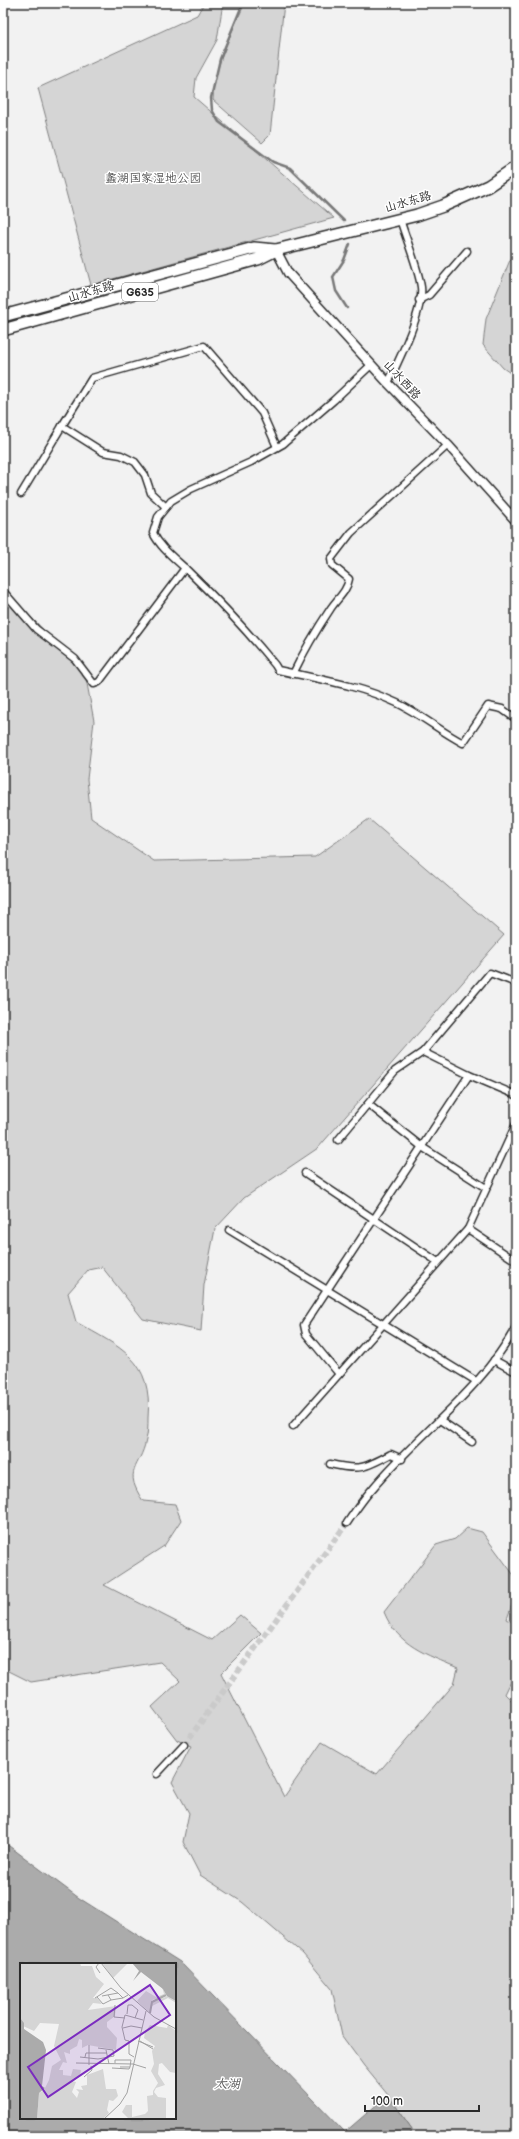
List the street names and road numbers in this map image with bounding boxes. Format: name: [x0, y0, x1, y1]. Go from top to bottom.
street label: 山水东路: [383, 188, 433, 216]
street label: 山水东路: [66, 278, 116, 306]
road number: G635: [122, 283, 158, 301]
street label: 山水西路: [380, 357, 424, 403]

